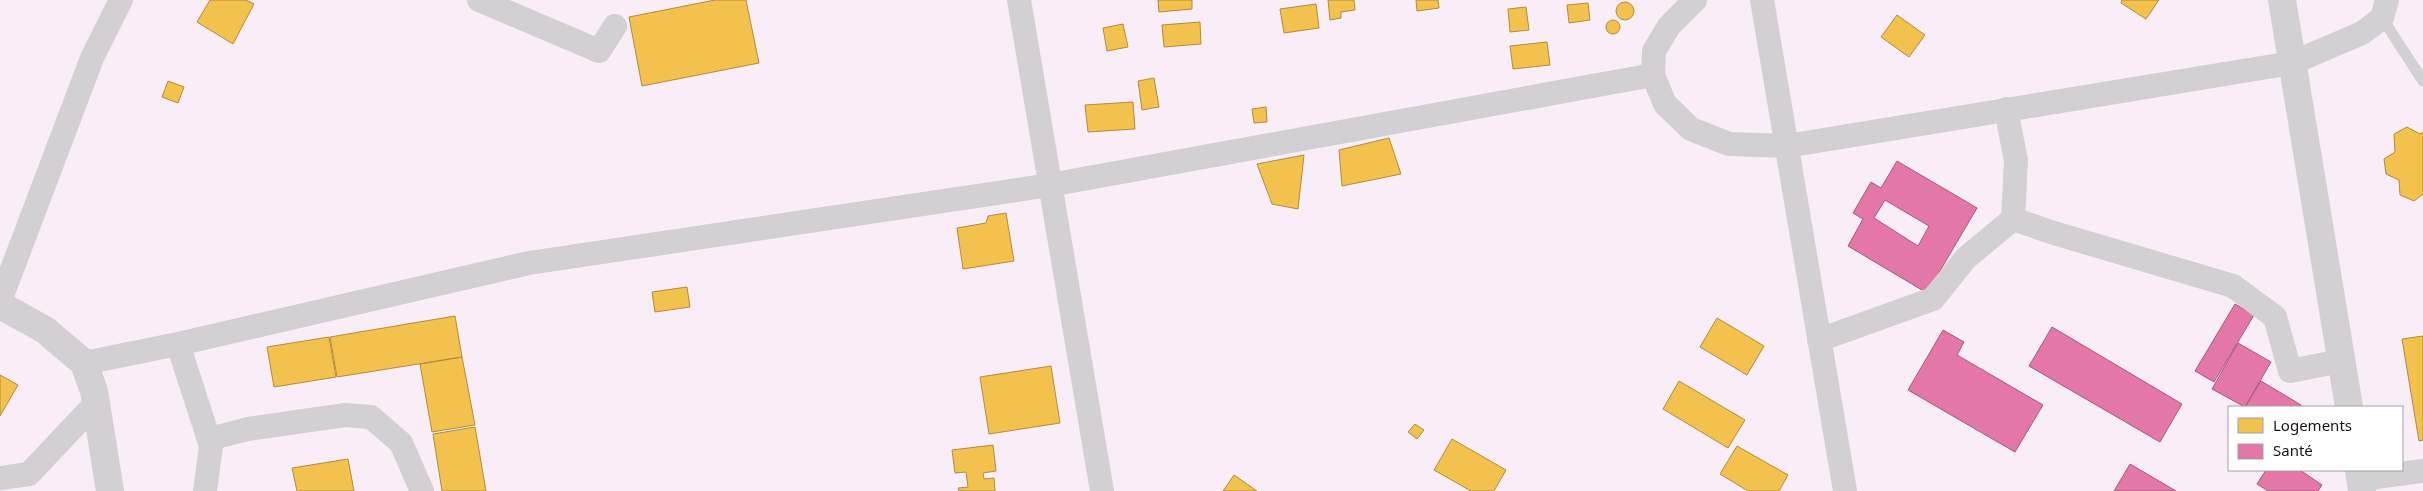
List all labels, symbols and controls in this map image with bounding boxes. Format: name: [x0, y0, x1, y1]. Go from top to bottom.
legend: [2228, 406, 2403, 471]
text: Logements: [2273, 415, 2352, 435]
text: Santé: [2273, 440, 2313, 460]

